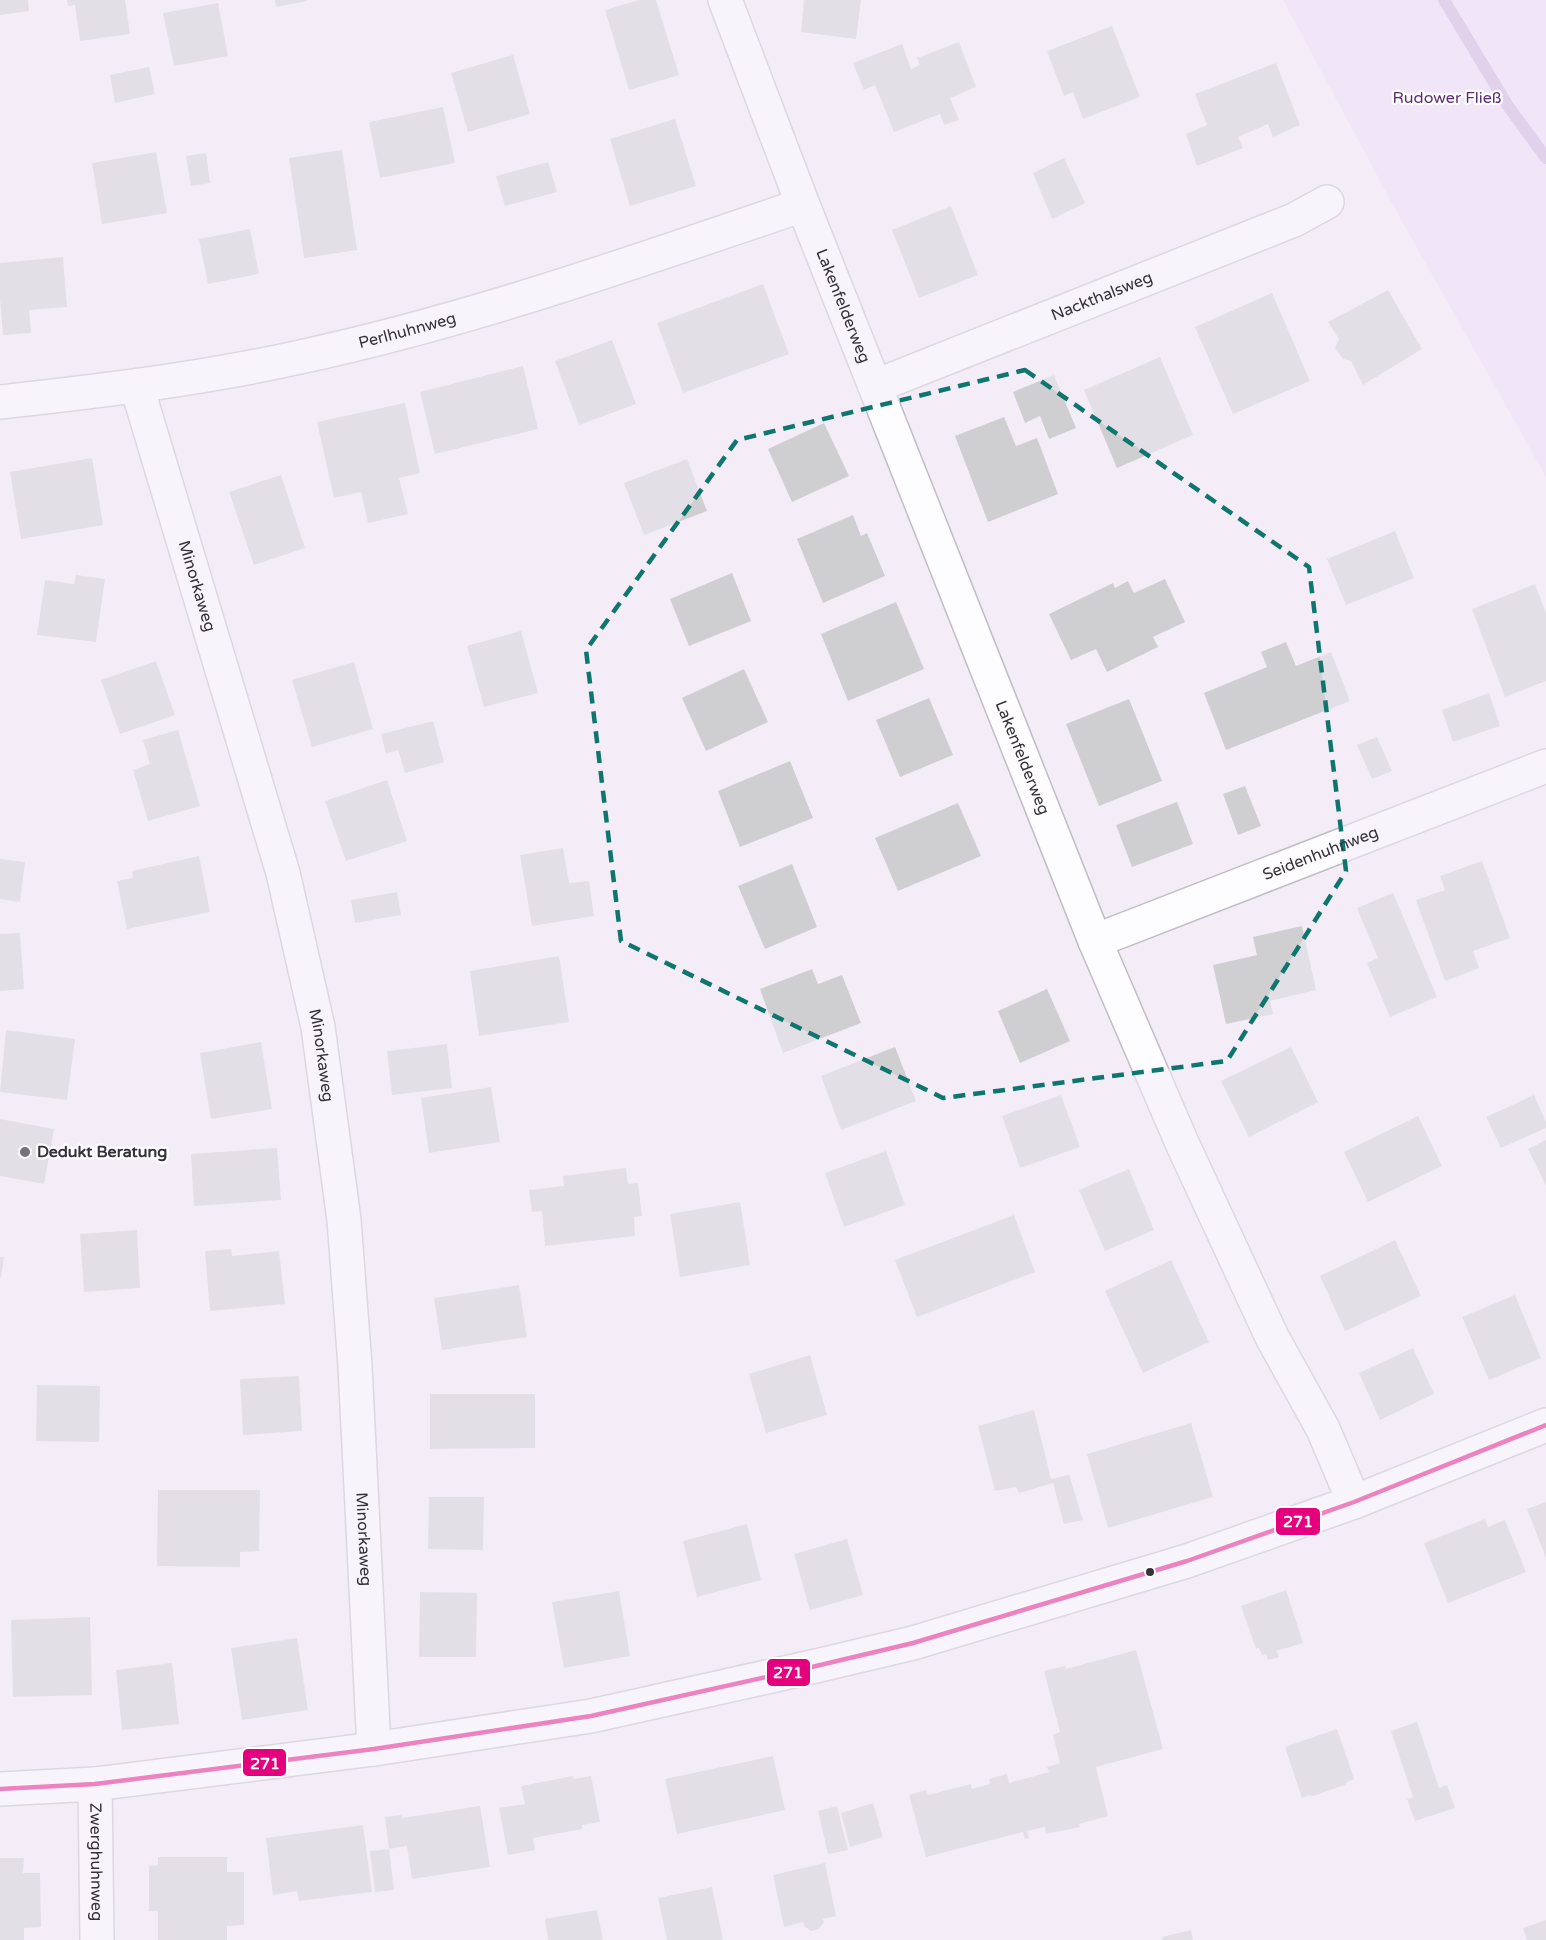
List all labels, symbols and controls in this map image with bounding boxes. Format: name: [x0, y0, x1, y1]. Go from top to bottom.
park label: Rudower Fließ: [1392, 88, 1502, 108]
street label: Lakenfelderweg: [811, 246, 875, 366]
street label: Nackthalsweg: [1048, 267, 1155, 325]
street label: Perlhuhnweg: [356, 308, 458, 353]
street label: Minorkaweg: [174, 538, 220, 634]
street label: Lakenfelderweg: [991, 698, 1054, 818]
street label: Seidenhuhnweg: [1260, 822, 1381, 885]
street label: Minorkaweg: [304, 1007, 338, 1103]
place label: Dedukt Beratung: [37, 1142, 167, 1162]
marker: Dedukt Beratung: [18, 1145, 32, 1159]
street label: Minorkaweg: [351, 1492, 376, 1587]
line badge: 271: [1275, 1507, 1321, 1536]
text: 271: [1283, 1512, 1313, 1532]
unlabelled marker: [1144, 1566, 1156, 1578]
line badge: 271: [766, 1658, 811, 1687]
text: 271: [773, 1663, 803, 1683]
line badge: 271: [242, 1748, 287, 1777]
text: 271: [250, 1754, 280, 1774]
street label: Zwerghuhnweg: [85, 1803, 107, 1921]

